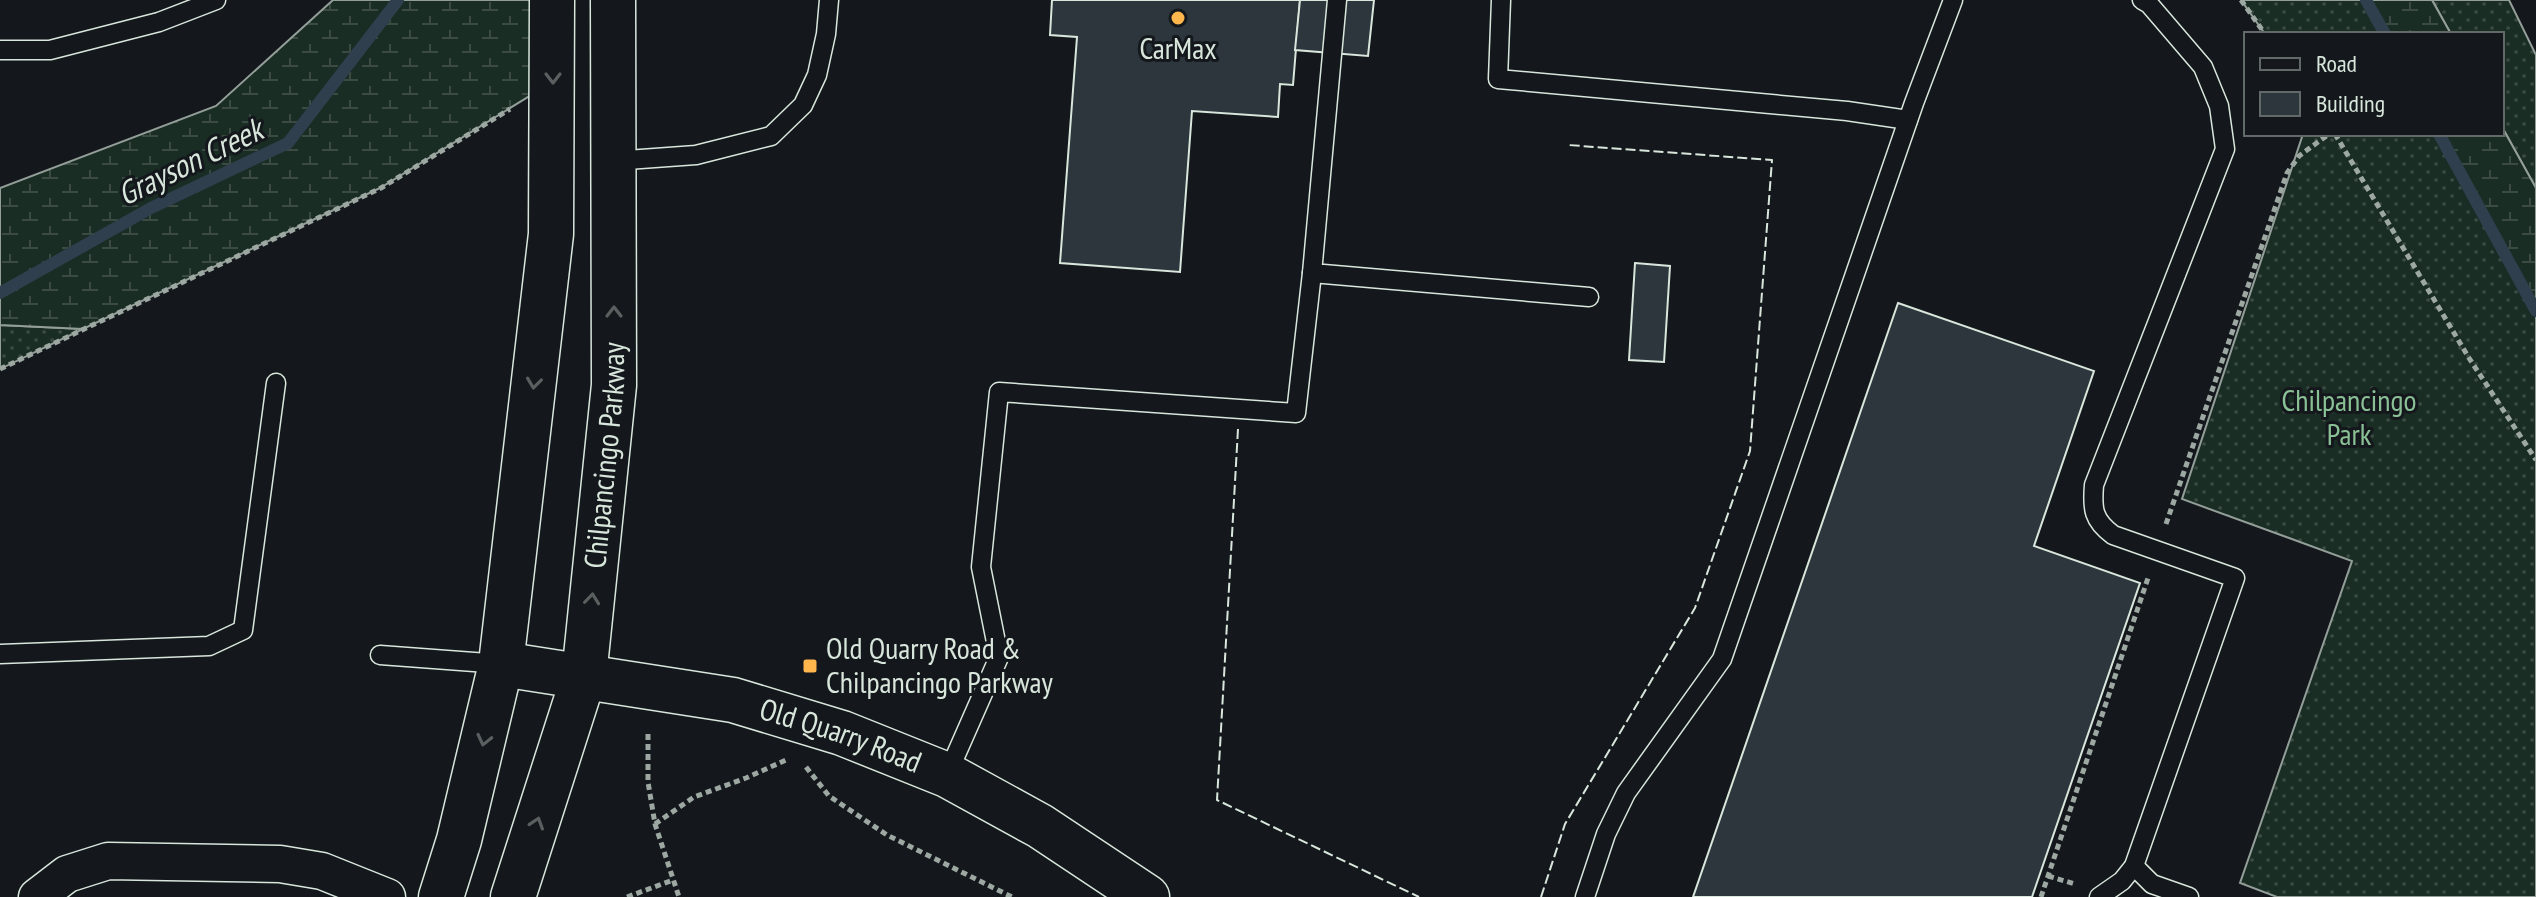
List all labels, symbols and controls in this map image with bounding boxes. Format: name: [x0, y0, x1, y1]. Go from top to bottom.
marker: CarMax: [1169, 9, 1187, 27]
place label: CarMax: [1139, 28, 1217, 67]
legend: [2244, 32, 2504, 136]
text: Road: [2316, 48, 2357, 79]
one-way arrow: [544, 72, 562, 85]
text: Building: [2316, 88, 2385, 119]
water label: Grayson Creek: [110, 106, 272, 214]
one-way arrow: [605, 305, 623, 318]
street label: Chilpancingo Parkway: [574, 341, 632, 570]
one-way arrow: [525, 377, 542, 390]
park label: Chilpancingo Park: [2282, 380, 2416, 453]
one-way arrow: [583, 592, 600, 605]
place label: Old Quarry Road & Chilpancingo Parkway: [826, 628, 1054, 701]
marker: Old Quarry Road & Chilpancingo Parkway: [801, 657, 819, 675]
street label: Old Quarry Road: [755, 688, 928, 781]
one-way arrow: [476, 733, 493, 746]
one-way arrow: [528, 816, 544, 830]

